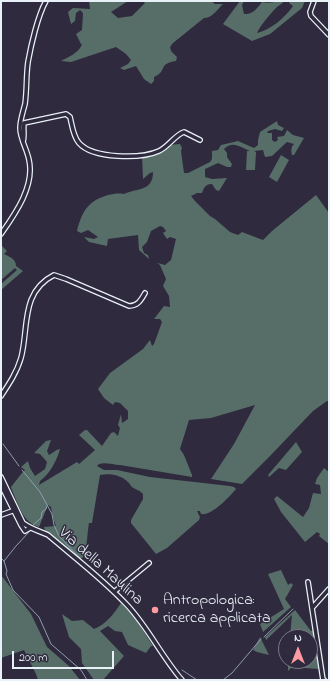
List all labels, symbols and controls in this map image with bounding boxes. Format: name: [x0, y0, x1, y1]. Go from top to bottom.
street label: Via della Maulina: [54, 524, 146, 610]
place label: Antropologica: ricerca applicata: [163, 591, 271, 629]
marker: Antropologica: ricerca applicata: [150, 605, 160, 615]
north arrow: [278, 629, 318, 669]
text: N: [294, 630, 302, 646]
scale bar: [14, 643, 116, 669]
text: 200 m: [19, 649, 48, 667]

